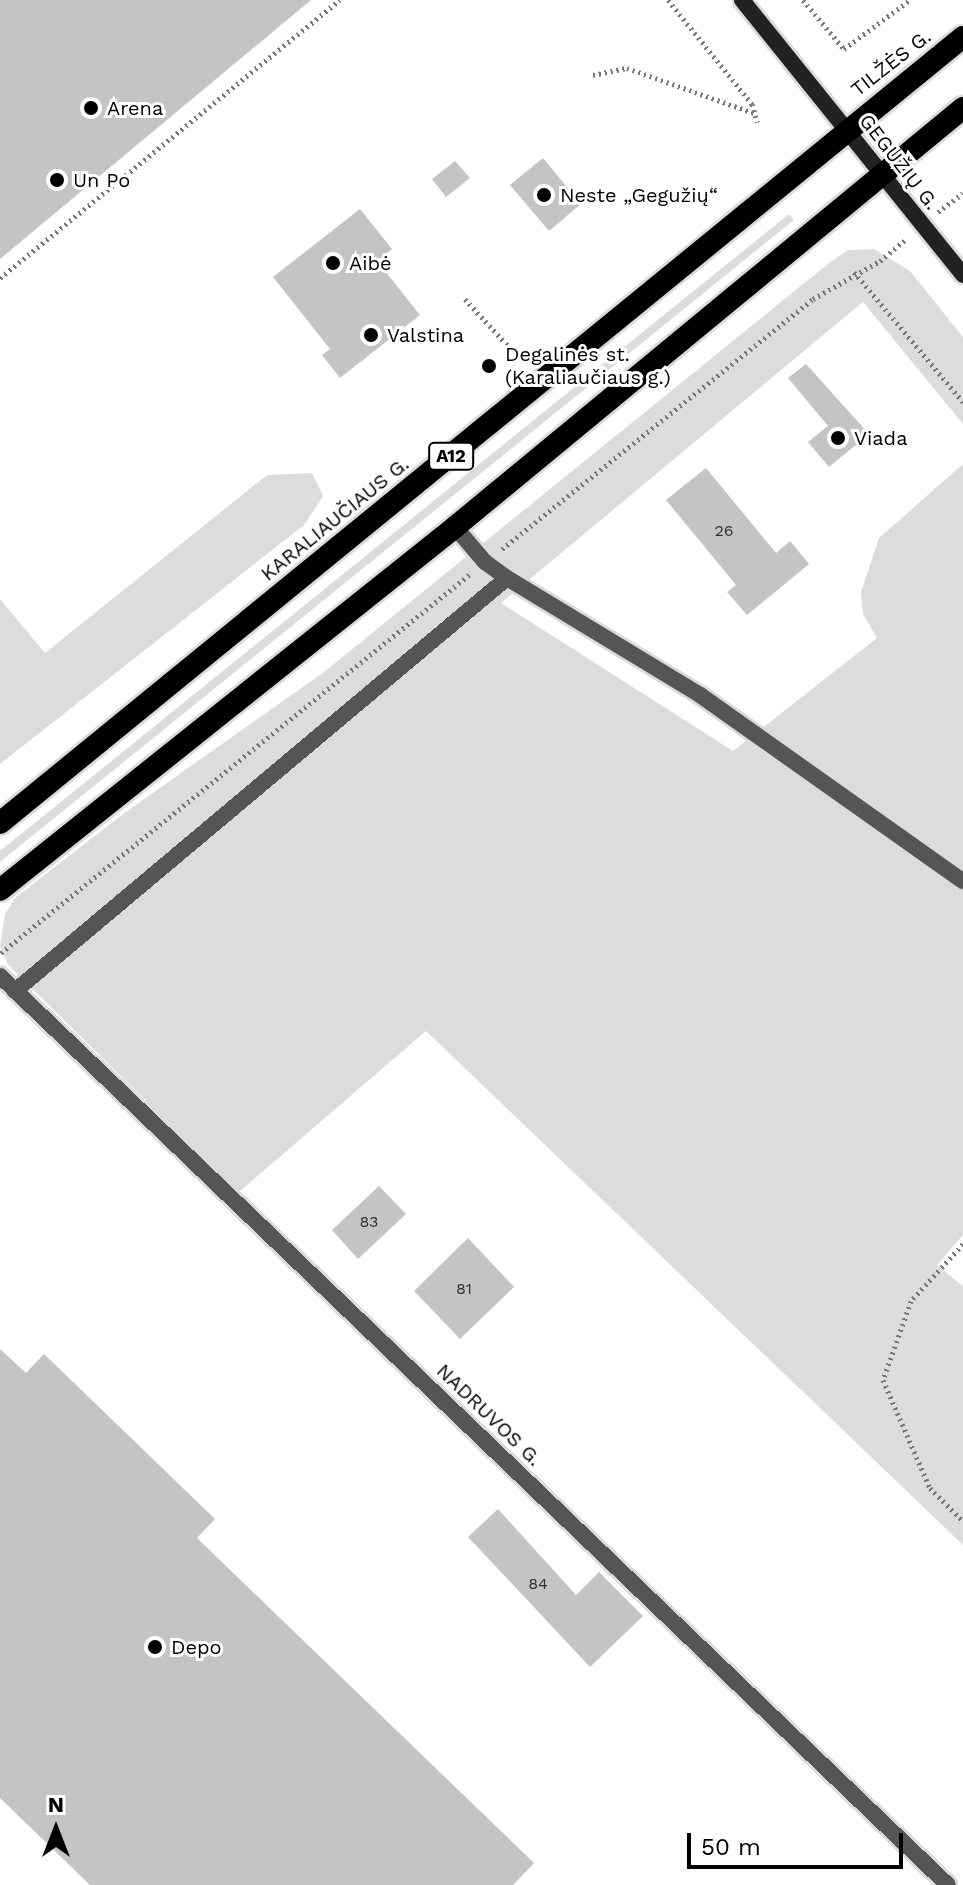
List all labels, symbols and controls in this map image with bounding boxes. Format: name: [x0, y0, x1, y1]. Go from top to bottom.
street label: TILŽĖS G.: [846, 24, 936, 102]
place label: Arena: [107, 96, 163, 120]
marker: Arena: [82, 99, 100, 117]
street label: GEGUŽIŲ G.: [854, 109, 944, 215]
place label: Un Po: [73, 168, 130, 192]
marker: Un Po: [48, 171, 66, 189]
place label: Neste „Gegužių“: [560, 183, 718, 207]
marker: Neste „Gegužių“: [535, 186, 553, 204]
place label: Aibė: [349, 251, 392, 275]
marker: Aibė: [324, 254, 342, 272]
place label: Valstina: [387, 323, 464, 347]
marker: Valstina: [362, 326, 380, 344]
place label: Degalinės st. (Karaliaučiaus g.): [505, 342, 671, 389]
marker: Degalinės st. (Karaliaučiaus g.): [480, 357, 498, 375]
place label: Viada: [854, 426, 907, 450]
marker: Viada: [829, 429, 847, 447]
road number: A12: [427, 442, 475, 470]
street label: KARALIAUČIAUS G.: [256, 452, 414, 586]
house number: 26: [714, 521, 734, 541]
house number: 83: [360, 1212, 378, 1232]
house number: 81: [456, 1279, 472, 1299]
street label: NADRUVOS G.: [431, 1359, 547, 1471]
house number: 84: [528, 1574, 548, 1594]
place label: Depo: [171, 1635, 221, 1659]
marker: Depo: [146, 1638, 164, 1656]
north arrow: [16, 1789, 96, 1869]
text: N: [48, 1792, 64, 1817]
scale bar: [691, 1817, 907, 1867]
text: 50 m: [701, 1833, 761, 1861]

